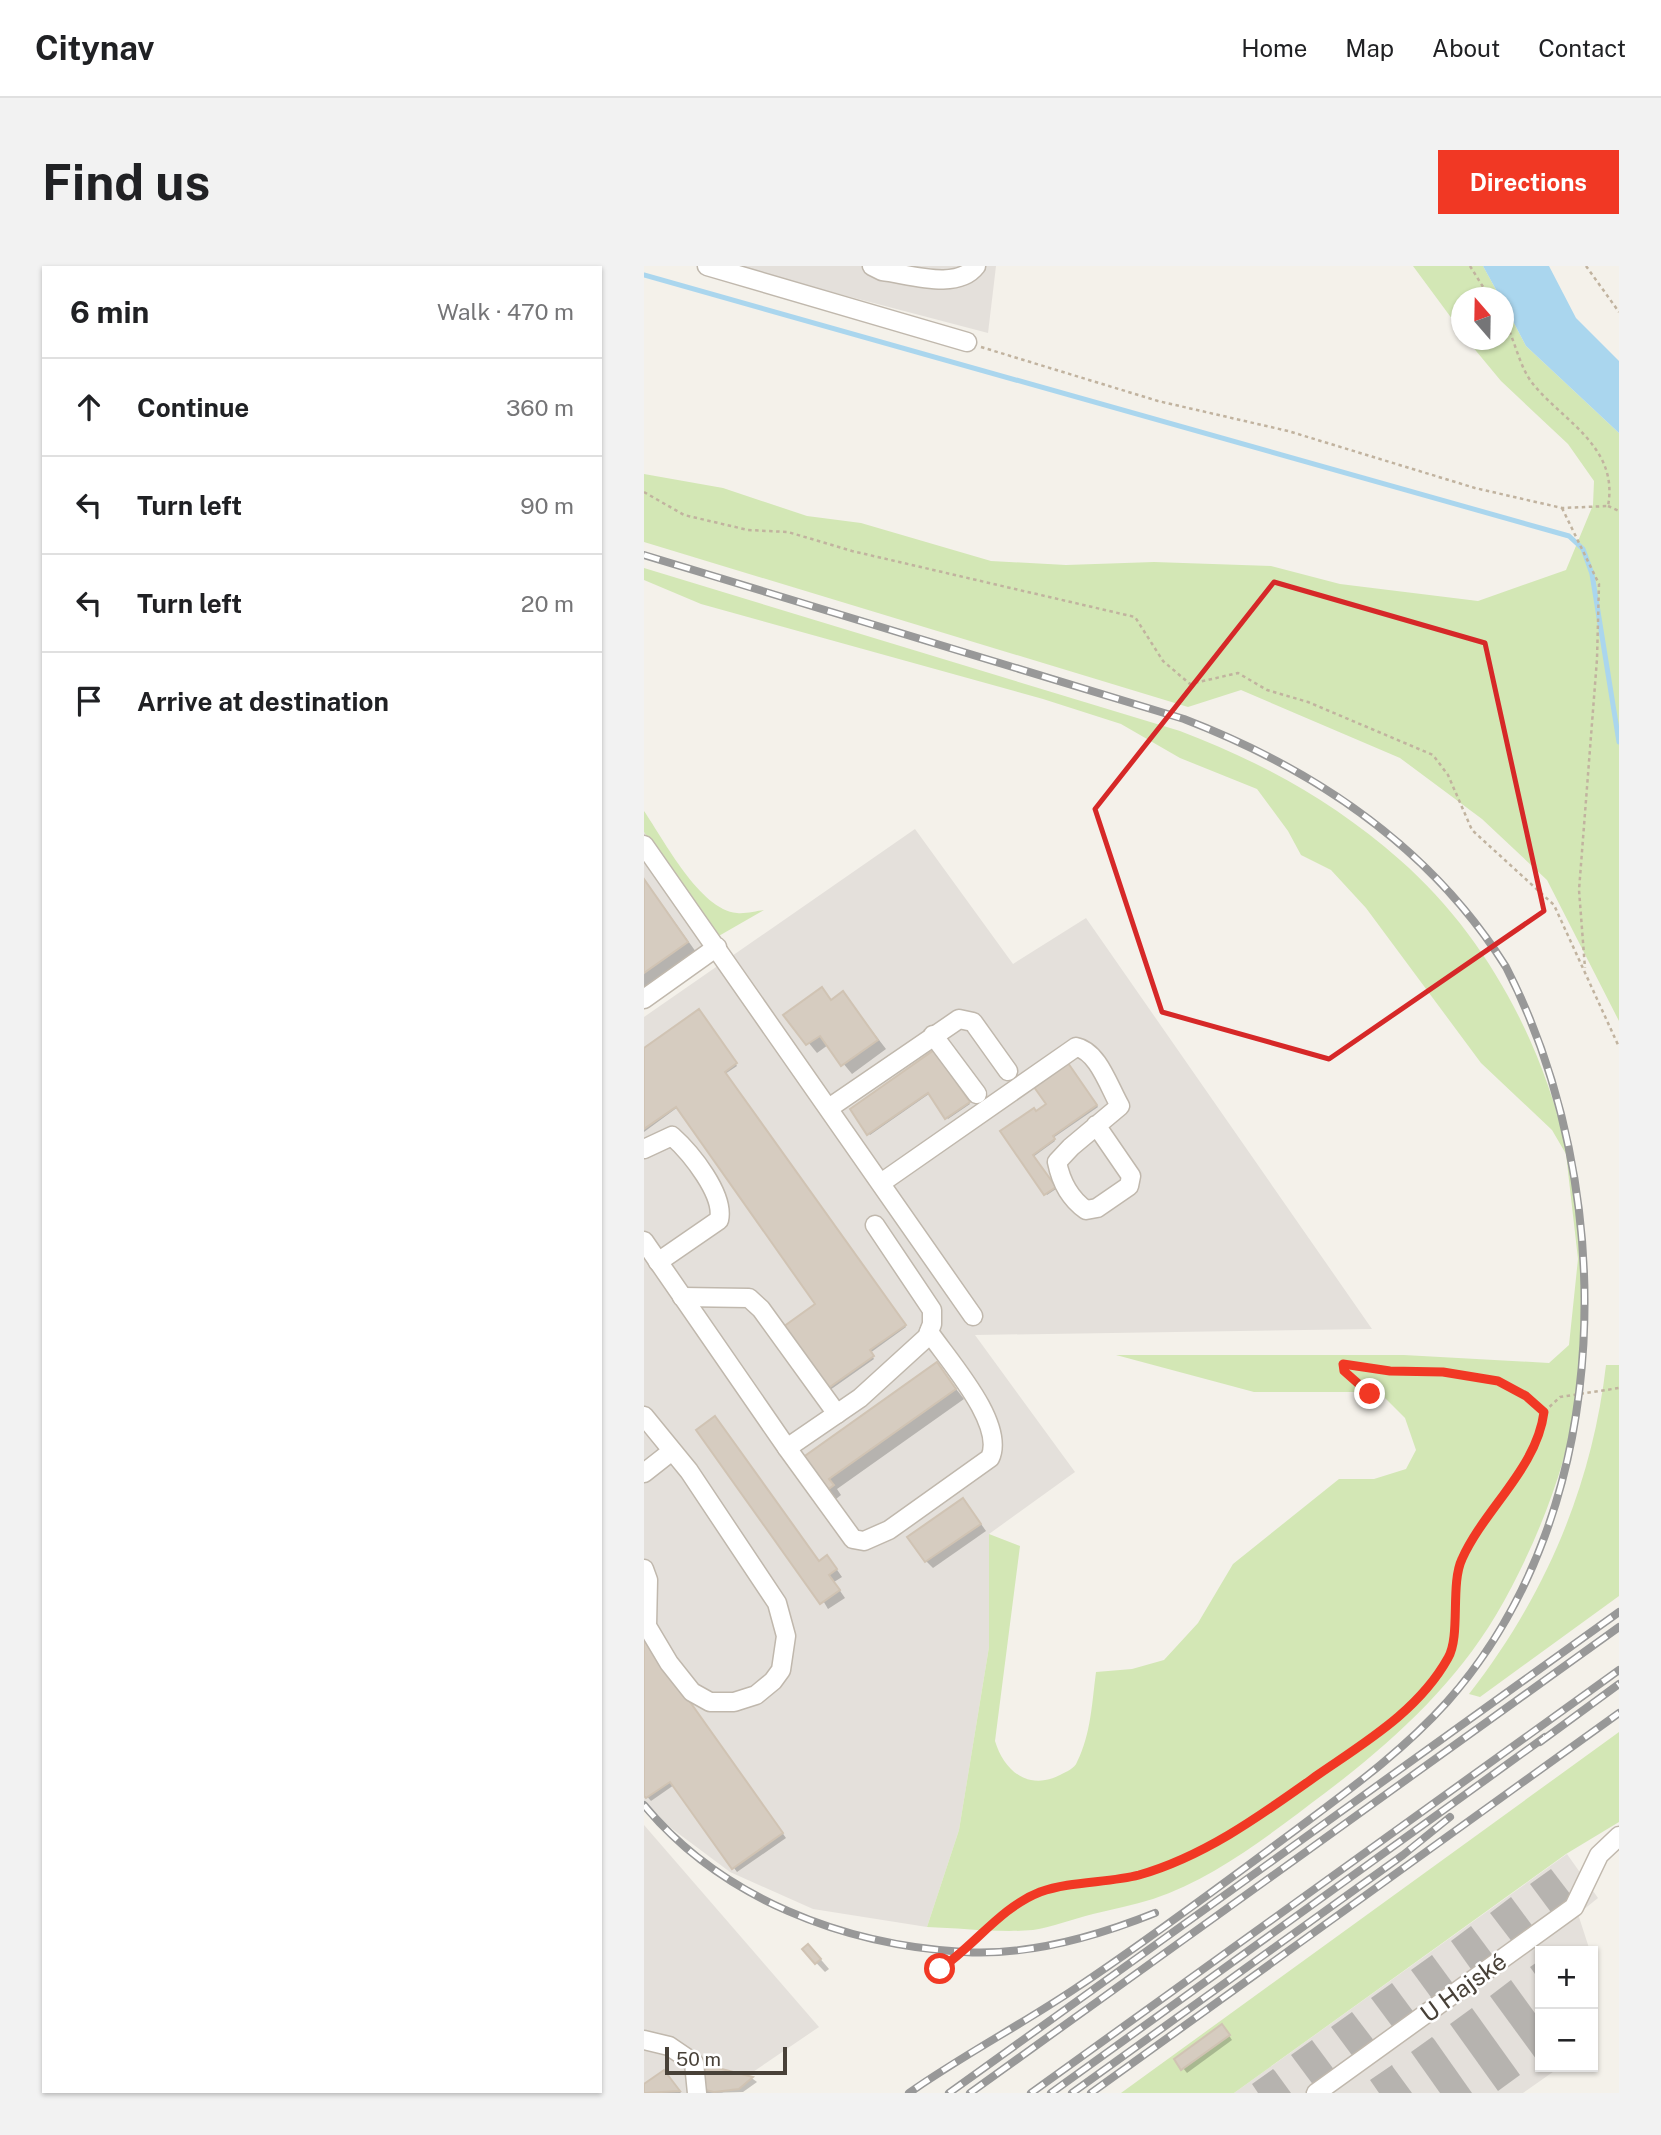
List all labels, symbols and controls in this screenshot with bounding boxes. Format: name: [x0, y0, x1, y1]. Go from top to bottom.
text: Citynav: [35, 29, 155, 67]
text: Home: [1241, 34, 1307, 62]
text: Map: [1345, 34, 1394, 62]
text: About: [1432, 34, 1500, 62]
text: Contact: [1538, 34, 1626, 62]
button: Directions: [1438, 150, 1619, 214]
text: Find us: [42, 153, 210, 211]
north arrow: [1451, 287, 1514, 350]
text: 6 min: [70, 294, 149, 330]
text: Walk · 470 m: [437, 298, 574, 325]
icon: ahead: [70, 388, 108, 426]
text: Continue: [137, 392, 249, 423]
text: 360 m: [506, 394, 574, 421]
icon: left: [70, 486, 108, 524]
text: Turn left: [137, 490, 242, 521]
text: 90 m: [520, 492, 574, 519]
icon: left: [70, 584, 108, 622]
text: Turn left: [137, 588, 242, 619]
text: 20 m: [521, 590, 574, 617]
icon: arrive: [70, 682, 108, 720]
text: Arrive at destination: [137, 686, 389, 717]
route end: [1354, 1378, 1385, 1409]
map controls: [1535, 1946, 1598, 2072]
button: +: [1535, 1946, 1598, 2009]
street label: U Hajské: [1415, 1947, 1511, 2027]
route start: [924, 1953, 955, 1984]
button: −: [1535, 2009, 1598, 2072]
scale bar: [665, 2044, 788, 2076]
text: 50 m: [676, 2048, 721, 2070]

